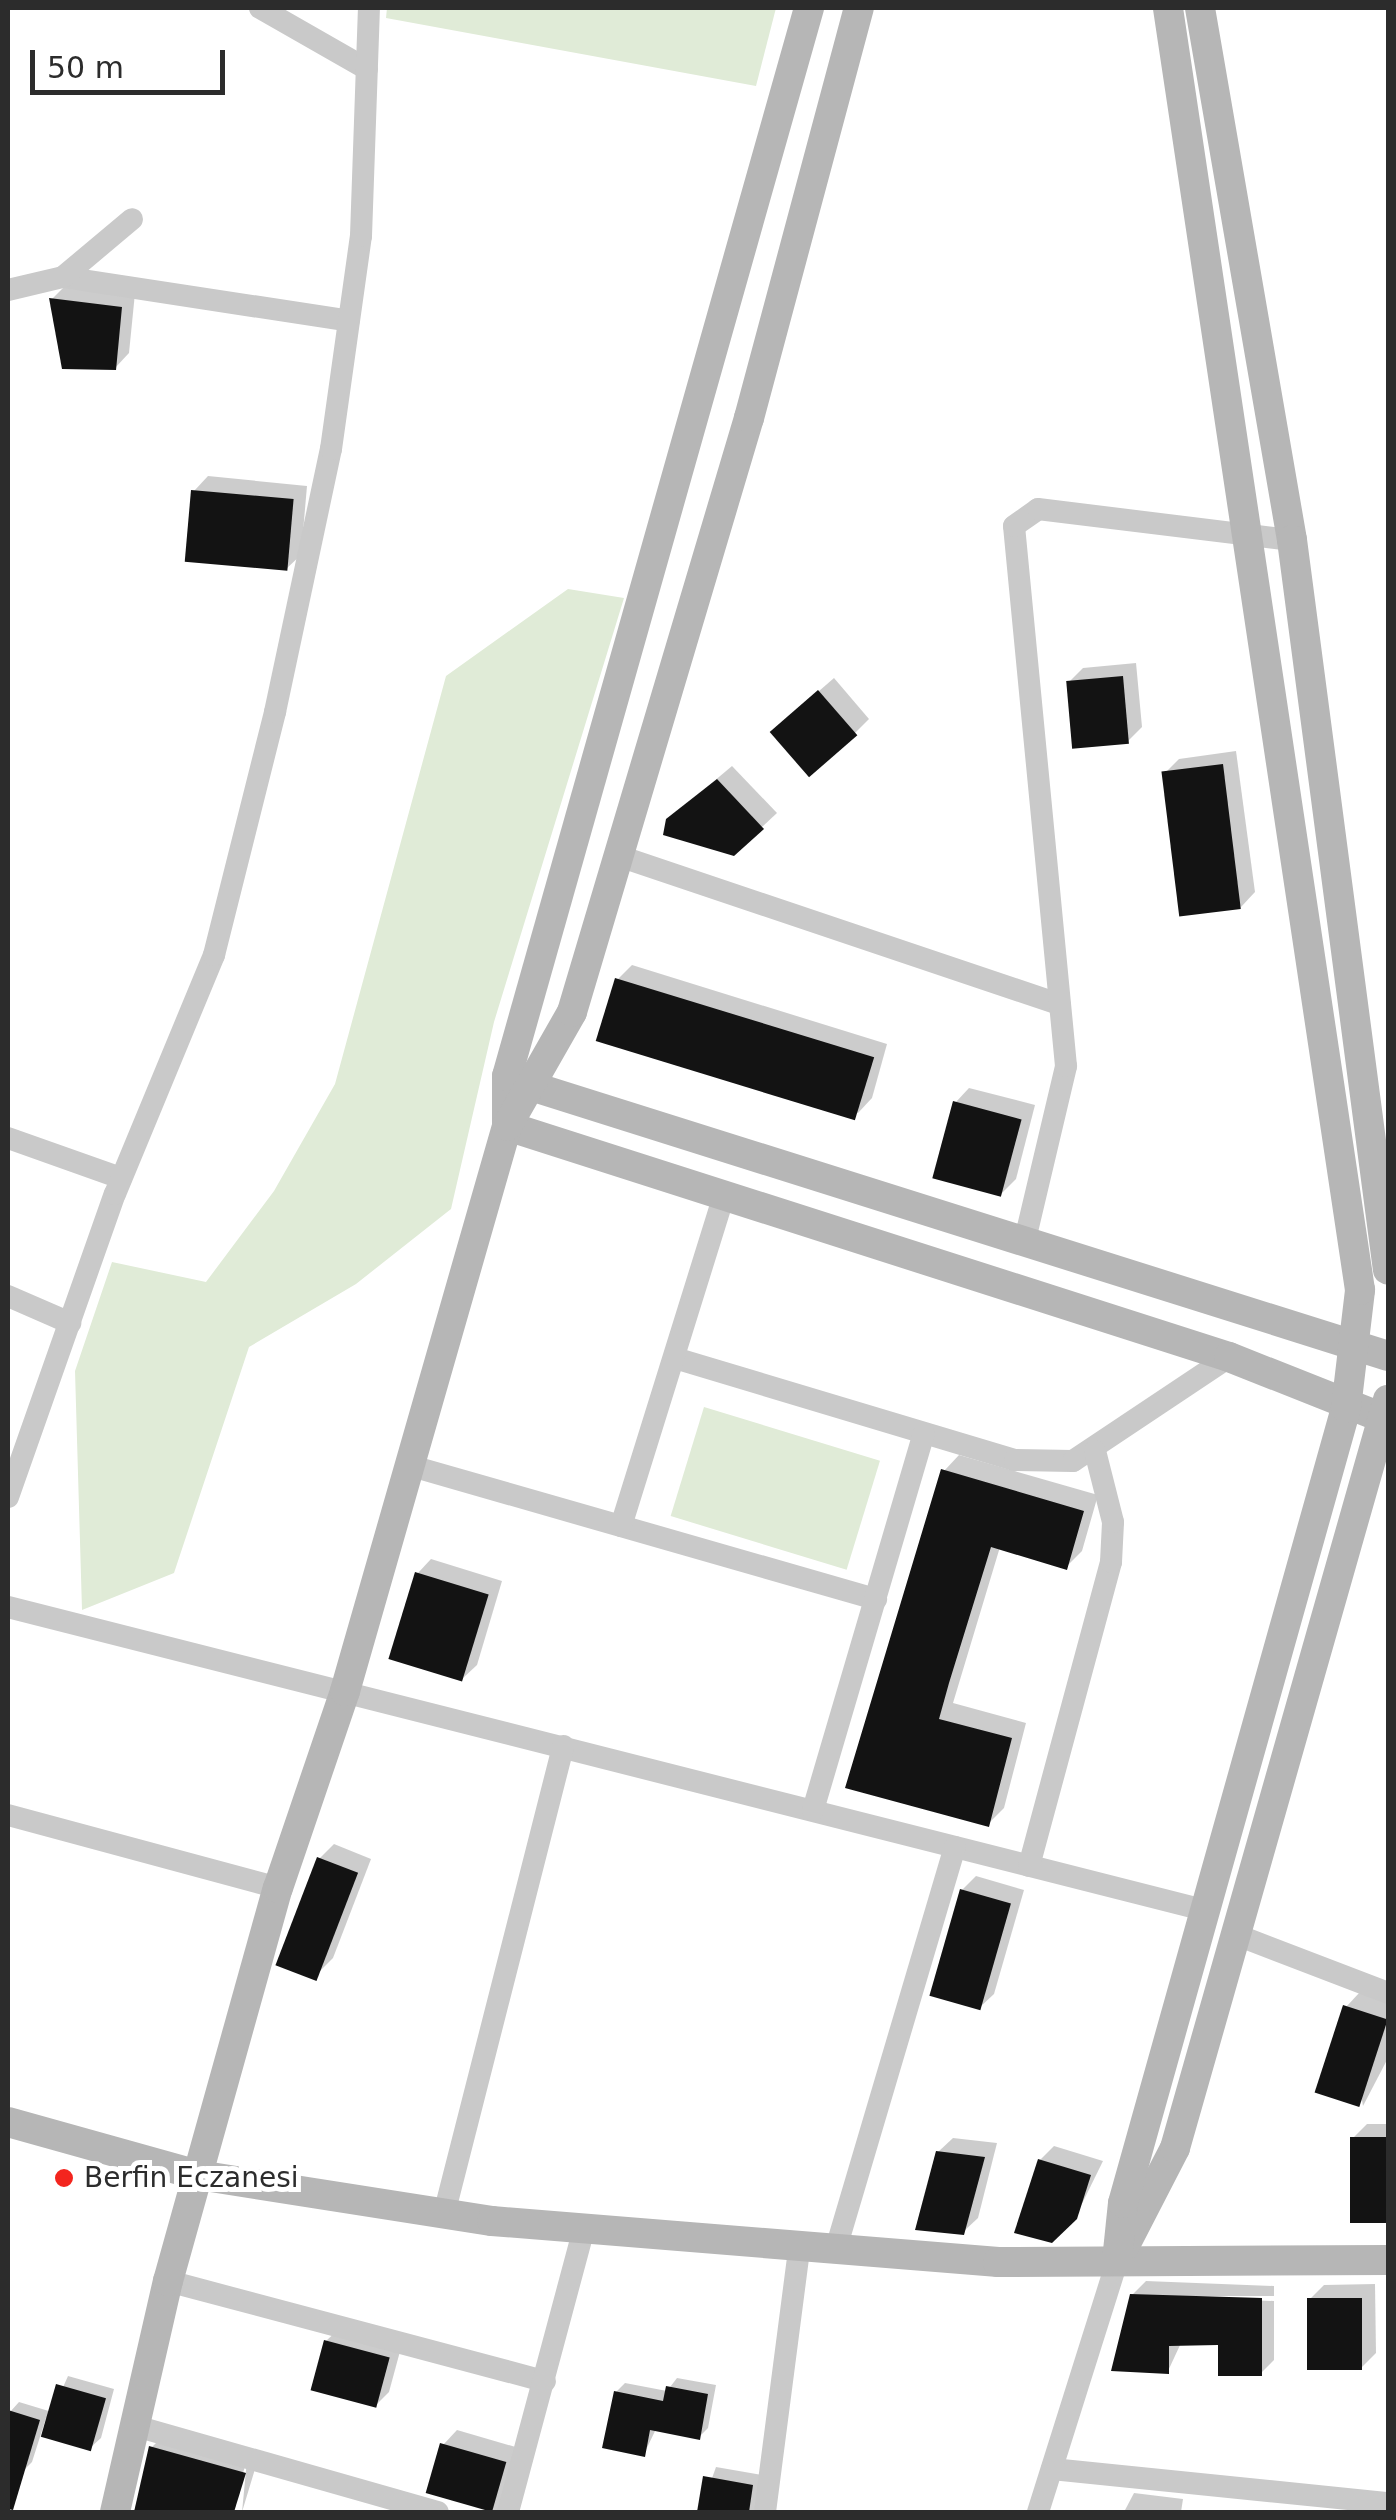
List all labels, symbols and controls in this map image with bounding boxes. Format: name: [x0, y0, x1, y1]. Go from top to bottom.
scale bar: [35, 30, 230, 92]
text: 50 m: [47, 50, 124, 85]
place label: Berfin Eczanesi: [84, 2161, 299, 2195]
marker: Berfin Eczanesi: [53, 2167, 75, 2189]

